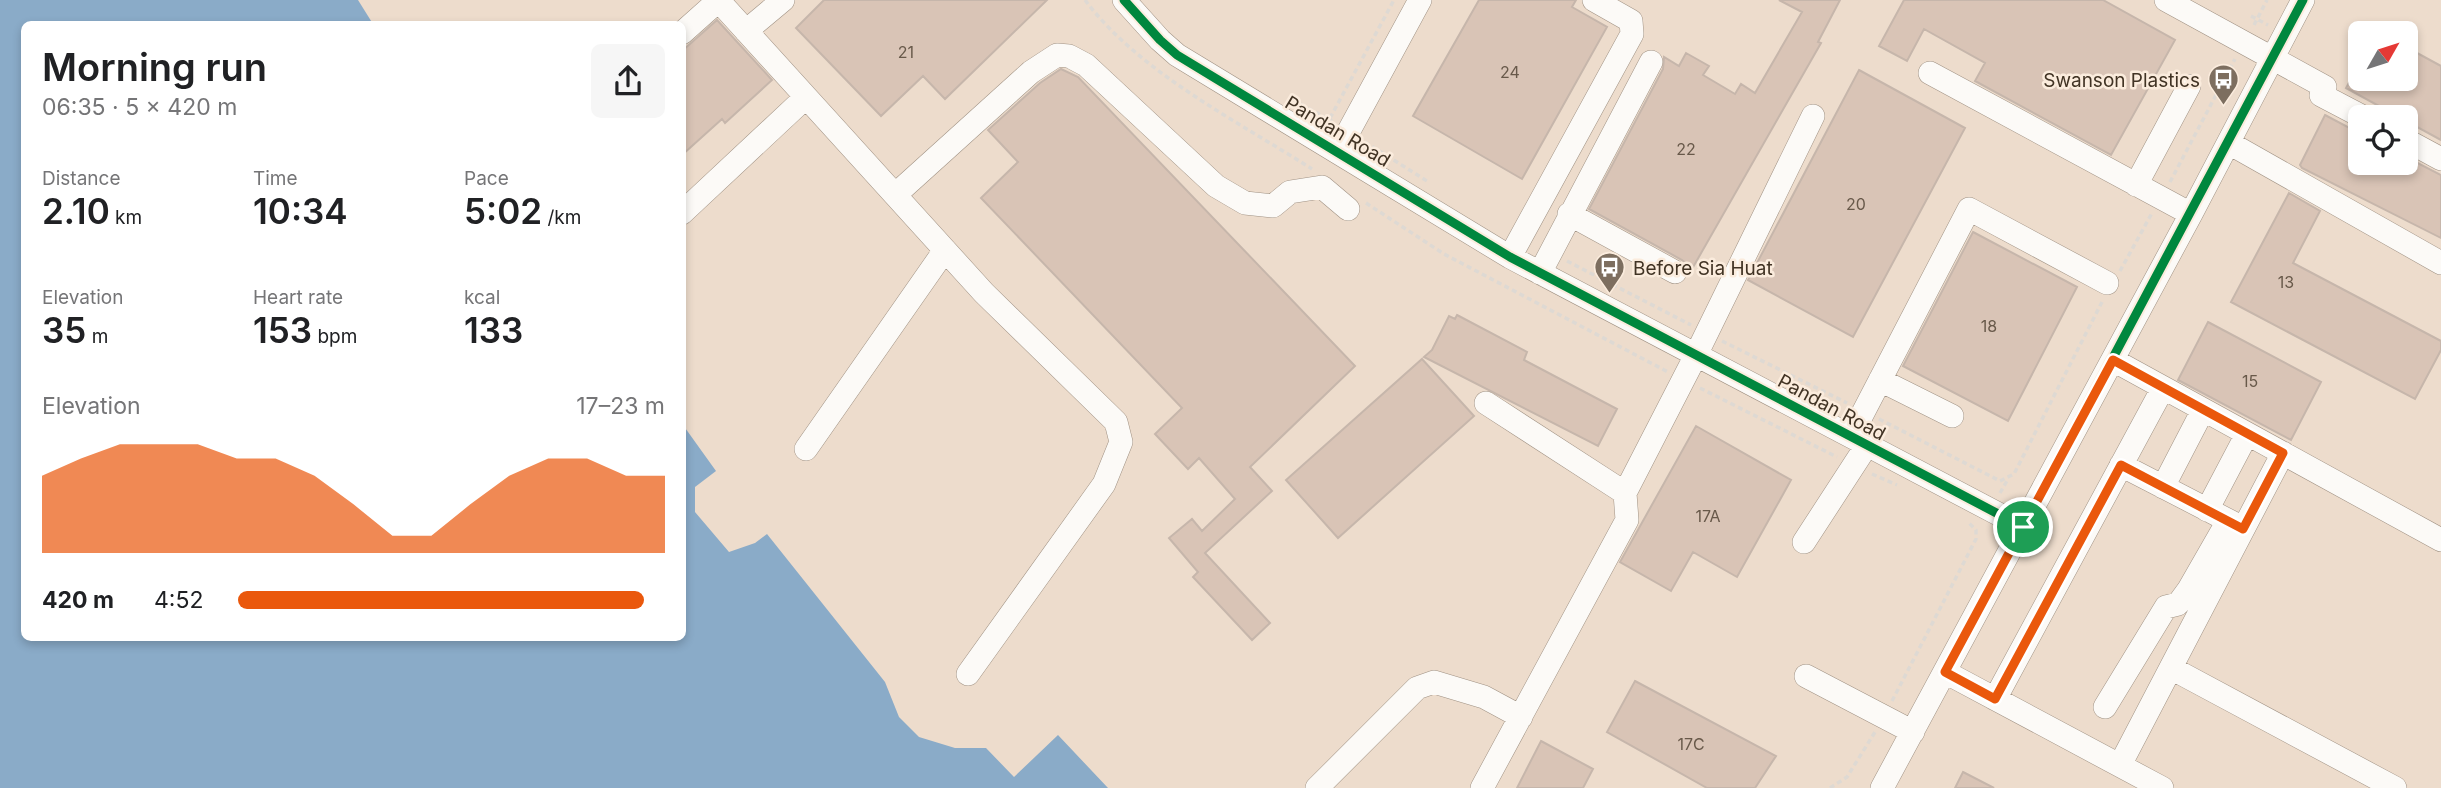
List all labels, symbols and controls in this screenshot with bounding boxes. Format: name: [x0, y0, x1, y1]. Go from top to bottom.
north arrow: [2348, 21, 2418, 91]
map controls: [2348, 21, 2418, 175]
house number: 21: [898, 42, 914, 62]
text: Morning run: [42, 44, 267, 90]
button: share: [591, 44, 665, 118]
house number: 24: [1500, 62, 1520, 82]
bus stop icon: Swanson Plastics: [2206, 63, 2240, 107]
place label: Swanson Plastics: [2043, 69, 2200, 92]
street label: Pandan Road: [1281, 91, 1395, 172]
text: 06:35 · 5 × 420 m: [42, 93, 237, 121]
button: locate: [2348, 105, 2418, 175]
house number: 22: [1676, 139, 1696, 159]
text: Distance: [42, 167, 120, 190]
text: Time: [253, 167, 298, 190]
text: Pace: [464, 167, 509, 190]
text: 2.10: [42, 190, 110, 232]
text: 10:34: [253, 190, 348, 232]
text: 5:02: [464, 190, 542, 232]
house number: 20: [1846, 194, 1866, 214]
text: km: [110, 206, 142, 229]
text: /km: [542, 206, 581, 229]
bus stop icon: Before Sia Huat: [1593, 251, 1627, 295]
place label: Before Sia Huat: [1633, 257, 1773, 280]
house number: 13: [2278, 272, 2294, 292]
text: Elevation: [42, 286, 123, 309]
text: Heart rate: [253, 286, 343, 309]
text: kcal: [464, 286, 500, 309]
text: 35: [42, 309, 86, 351]
text: 153: [253, 309, 312, 351]
text: 133: [464, 309, 523, 351]
house number: 18: [1981, 316, 1997, 336]
text: m: [86, 325, 108, 348]
text: bpm: [312, 325, 357, 348]
street label: Pandan Road: [1774, 369, 1890, 445]
house number: 15: [2242, 371, 2258, 391]
text: Elevation: [42, 392, 141, 420]
text: 17–23 m: [576, 392, 665, 420]
pin: [1993, 497, 2053, 557]
house number: 17A: [1696, 506, 1720, 526]
icon: arrive: [2004, 508, 2042, 546]
text: 420 m: [42, 586, 114, 614]
text: 4:52: [154, 586, 204, 614]
house number: 17C: [1677, 734, 1705, 754]

